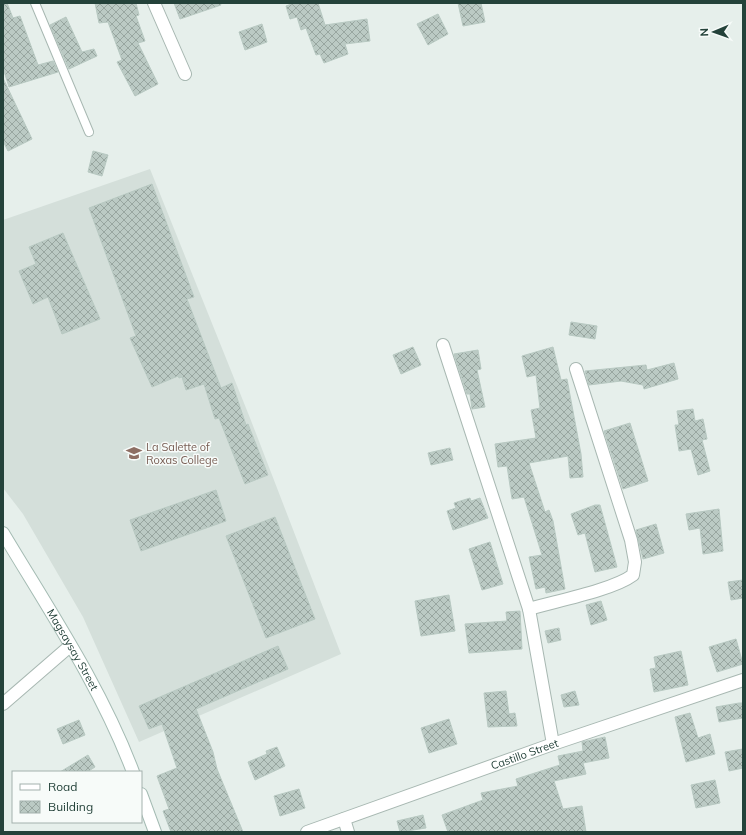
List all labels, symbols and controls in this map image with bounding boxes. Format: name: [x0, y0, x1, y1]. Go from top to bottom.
north arrow: [694, 12, 734, 52]
text: N: [697, 28, 711, 37]
place label: La Salette of Roxas College: [146, 440, 218, 467]
school or university icon: La Salette of Roxas College: [125, 444, 143, 462]
street label: Magsaysay Street: [44, 606, 102, 693]
street label: Castillo Street: [489, 736, 560, 773]
legend: [12, 771, 142, 823]
text: Road: [48, 779, 77, 794]
text: Building: [48, 799, 93, 814]

